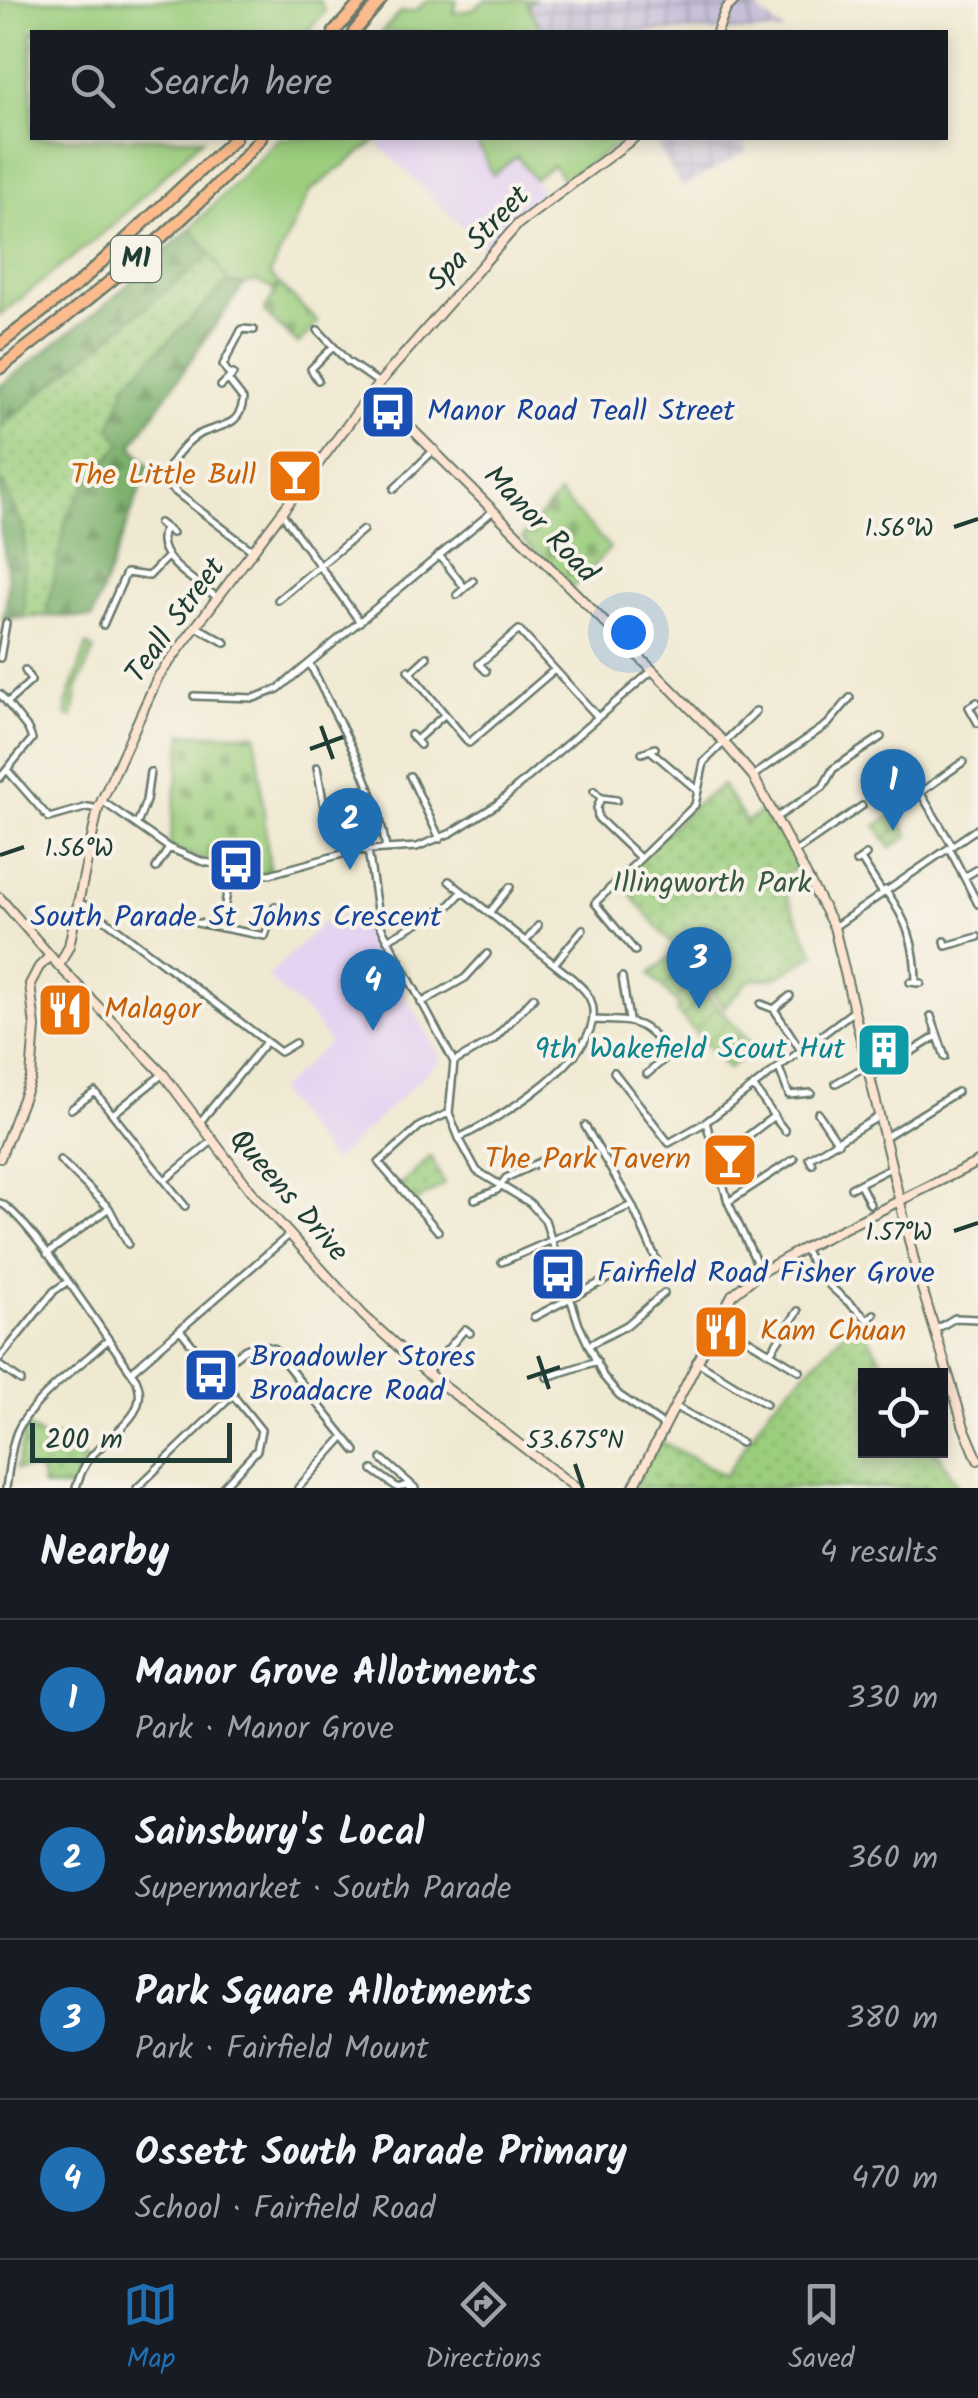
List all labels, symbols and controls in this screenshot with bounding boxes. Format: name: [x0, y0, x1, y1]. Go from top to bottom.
search box: [30, 30, 948, 140]
text: Search here: [145, 55, 332, 115]
icon: search: [65, 58, 120, 113]
street label: Spa Street: [416, 174, 543, 303]
road number: M1: [111, 236, 161, 282]
bus stop icon: Manor Road Teall Street: [358, 382, 418, 442]
place label: Manor Road Teall Street: [427, 388, 735, 436]
bar icon: The Little Bull: [265, 446, 325, 506]
place label: The Little Bull: [70, 452, 256, 500]
street label: Manor Road: [471, 455, 610, 596]
text: 1.56°W: [864, 509, 934, 549]
street label: Teall Street: [114, 547, 239, 694]
your location: [603, 607, 654, 658]
pin: 1: [860, 748, 926, 831]
pin: 2: [318, 788, 382, 870]
text: 1.56°W: [44, 829, 114, 869]
bus stop icon: South Parade St Johns Crescent: [206, 835, 266, 895]
park label: Illingworth Park: [612, 860, 813, 908]
place label: South Parade St Johns Crescent: [30, 894, 442, 942]
pin: 3: [666, 926, 732, 1009]
pin: 4: [340, 948, 406, 1031]
restaurant icon: Malagor: [35, 980, 95, 1040]
place label: Malagor: [104, 986, 203, 1034]
building icon: 9th Wakefield Scout Hut: [854, 1020, 914, 1080]
place label: 9th Wakefield Scout Hut: [535, 1026, 845, 1074]
street label: Queens Drive: [216, 1118, 360, 1274]
bar icon: The Park Tavern: [700, 1130, 760, 1190]
place label: The Park Tavern: [485, 1136, 691, 1184]
text: 1.57°W: [866, 1213, 932, 1253]
bus stop icon: Fairfield Road Fisher Grove: [528, 1244, 588, 1304]
place label: Fairfield Road Fisher Grove: [597, 1250, 935, 1298]
restaurant icon: Kam Chuan: [691, 1302, 751, 1362]
place label: Kam Chuan: [760, 1308, 906, 1356]
place label: Broadowler Stores Broadacre Road: [250, 1334, 476, 1416]
bus stop icon: Broadowler Stores Broadacre Road: [181, 1345, 241, 1405]
map controls: [858, 1368, 948, 1458]
button: locate: [858, 1368, 948, 1458]
scale bar: [30, 1418, 232, 1462]
text: 200 m: [45, 1418, 123, 1463]
text: 53.675°N: [526, 1421, 624, 1461]
text: Nearby: [40, 1520, 169, 1587]
text: 4 results: [820, 1528, 938, 1579]
text: Manor Grove Allotments: [135, 1644, 537, 1704]
text: 1: [68, 1674, 77, 1725]
text: 330 m: [847, 1674, 938, 1725]
text: Park · Manor Grove: [135, 1704, 394, 1755]
text: Sainsbury's Local: [135, 1804, 424, 1864]
text: 2: [63, 1834, 82, 1885]
text: 360 m: [848, 1834, 938, 1885]
text: Supermarket · South Parade: [135, 1864, 511, 1915]
text: Park Square Allotments: [135, 1964, 532, 2024]
text: 3: [64, 1994, 81, 2045]
text: 380 m: [846, 1994, 938, 2045]
text: Park · Fairfield Mount: [135, 2024, 429, 2075]
text: Ossett South Parade Primary: [135, 2124, 627, 2184]
text: 4: [64, 2154, 81, 2205]
text: 470 m: [851, 2154, 938, 2205]
text: School · Fairfield Road: [135, 2184, 436, 2235]
tab: Map: [123, 2277, 178, 2382]
tab: Directions: [425, 2277, 541, 2382]
tab: Saved: [788, 2277, 855, 2382]

